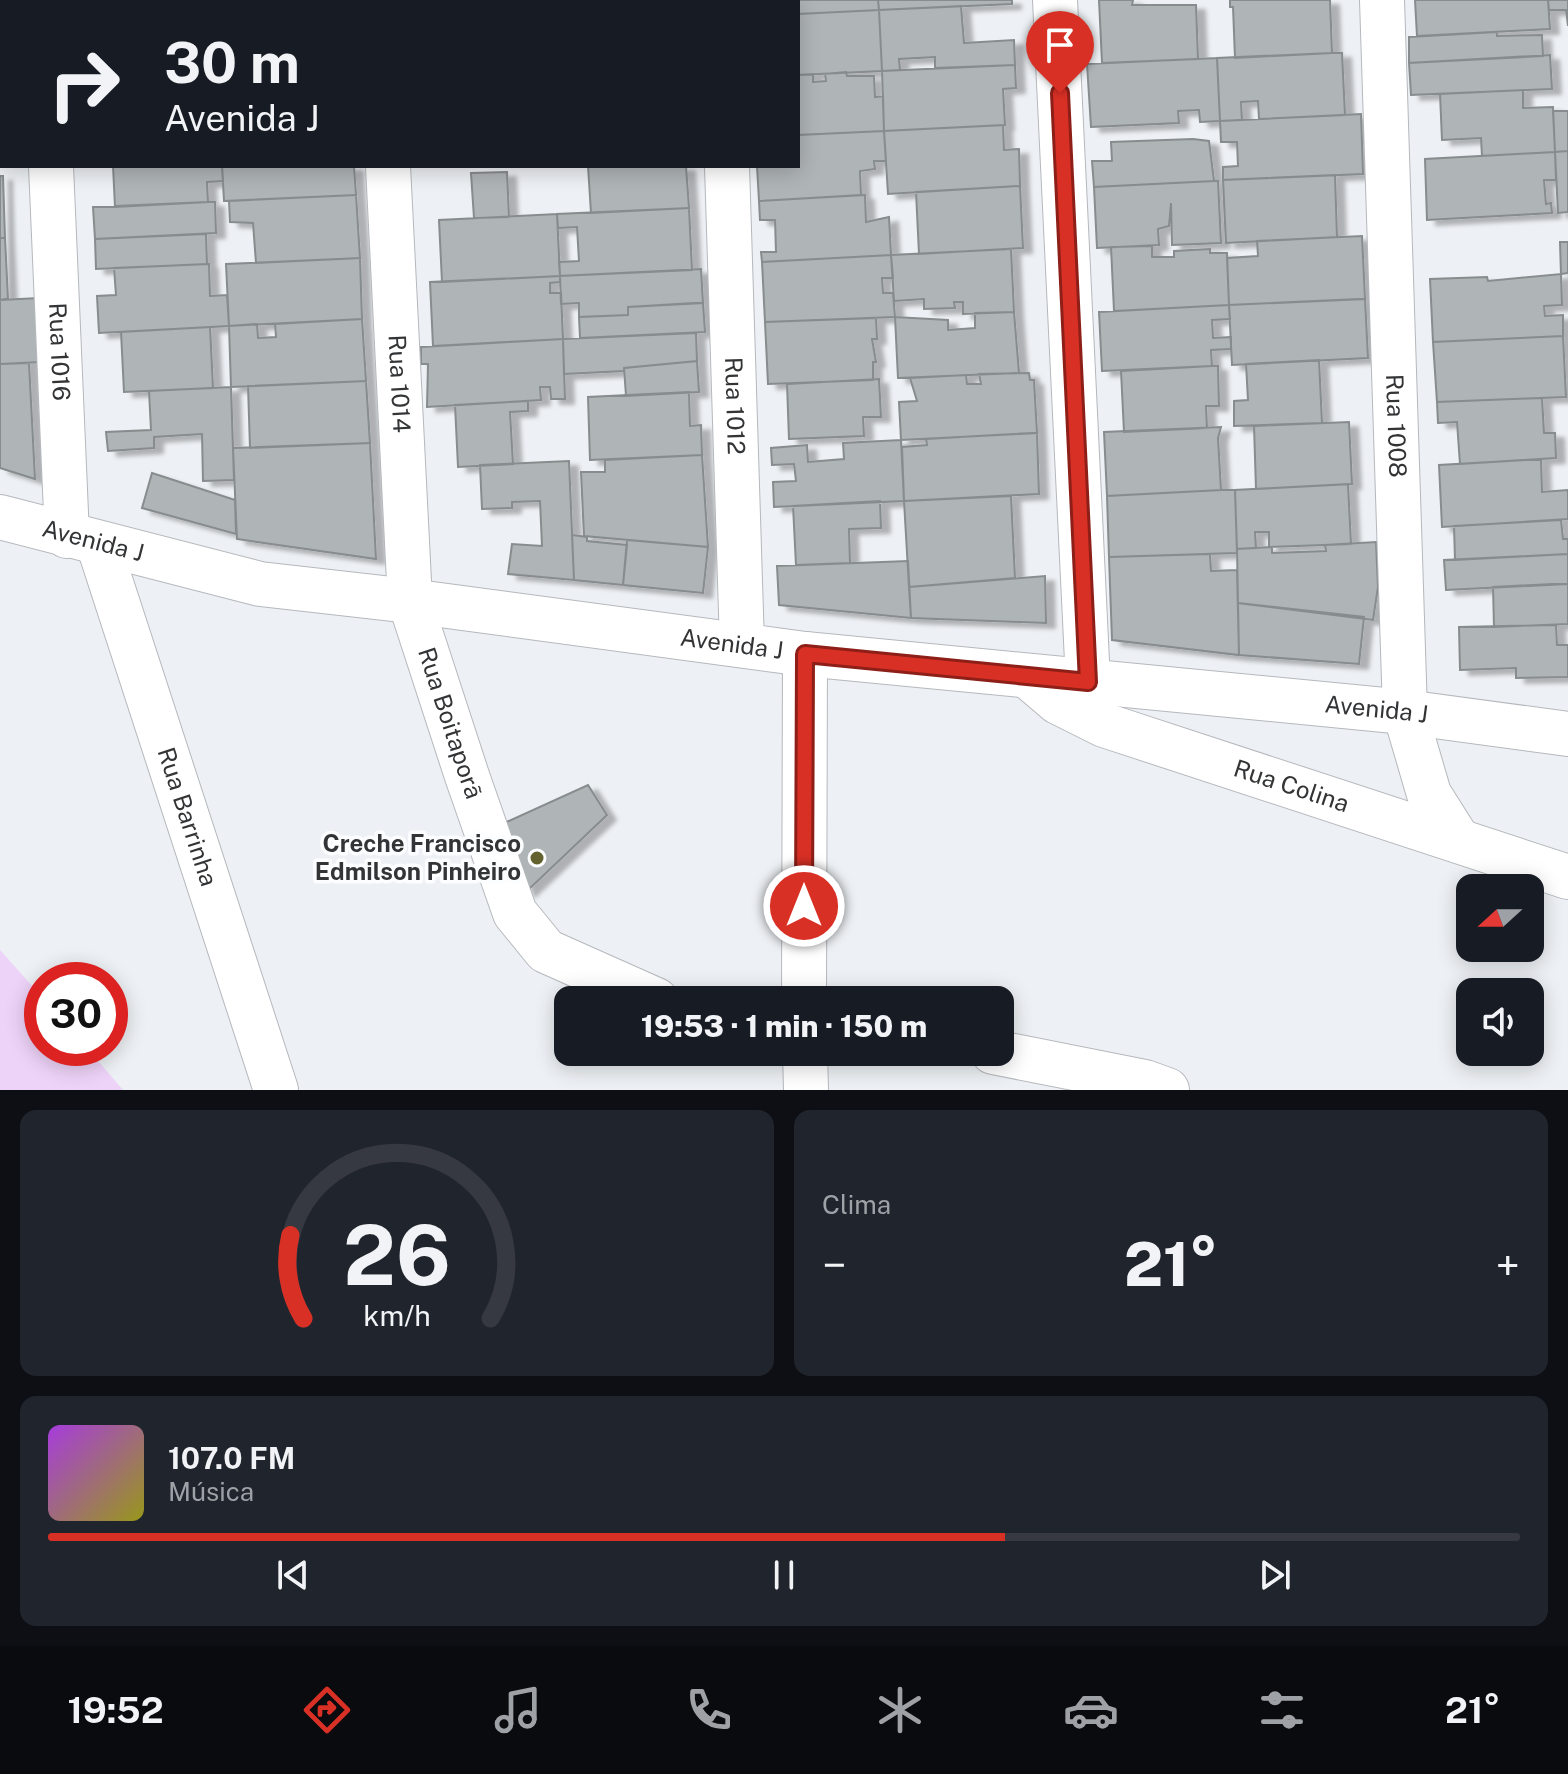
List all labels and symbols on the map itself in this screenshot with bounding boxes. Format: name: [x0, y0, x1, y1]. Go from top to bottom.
pin: [1026, 11, 1094, 93]
street label: Rua 1016: [44, 302, 76, 402]
street label: Rua 1014: [384, 334, 416, 434]
street label: Rua 1012: [720, 357, 751, 455]
street label: Rua 1008: [1381, 374, 1412, 478]
street label: Avenida J: [40, 513, 147, 566]
street label: Avenida J: [679, 622, 785, 664]
street label: Rua Boitaporã: [413, 644, 489, 802]
street label: Avenida J: [1323, 689, 1430, 728]
street label: Rua Barrinha: [152, 744, 224, 890]
street label: Rua Colina: [1230, 753, 1353, 817]
place label: Creche Francisco Edmilson Pinheiro: [315, 829, 521, 885]
marker: Creche Francisco Edmilson Pinheiro: [528, 849, 546, 867]
position arrow: [762, 864, 846, 948]
north arrow: [1456, 874, 1544, 962]
speed limit sign: 30: [24, 962, 128, 1066]

